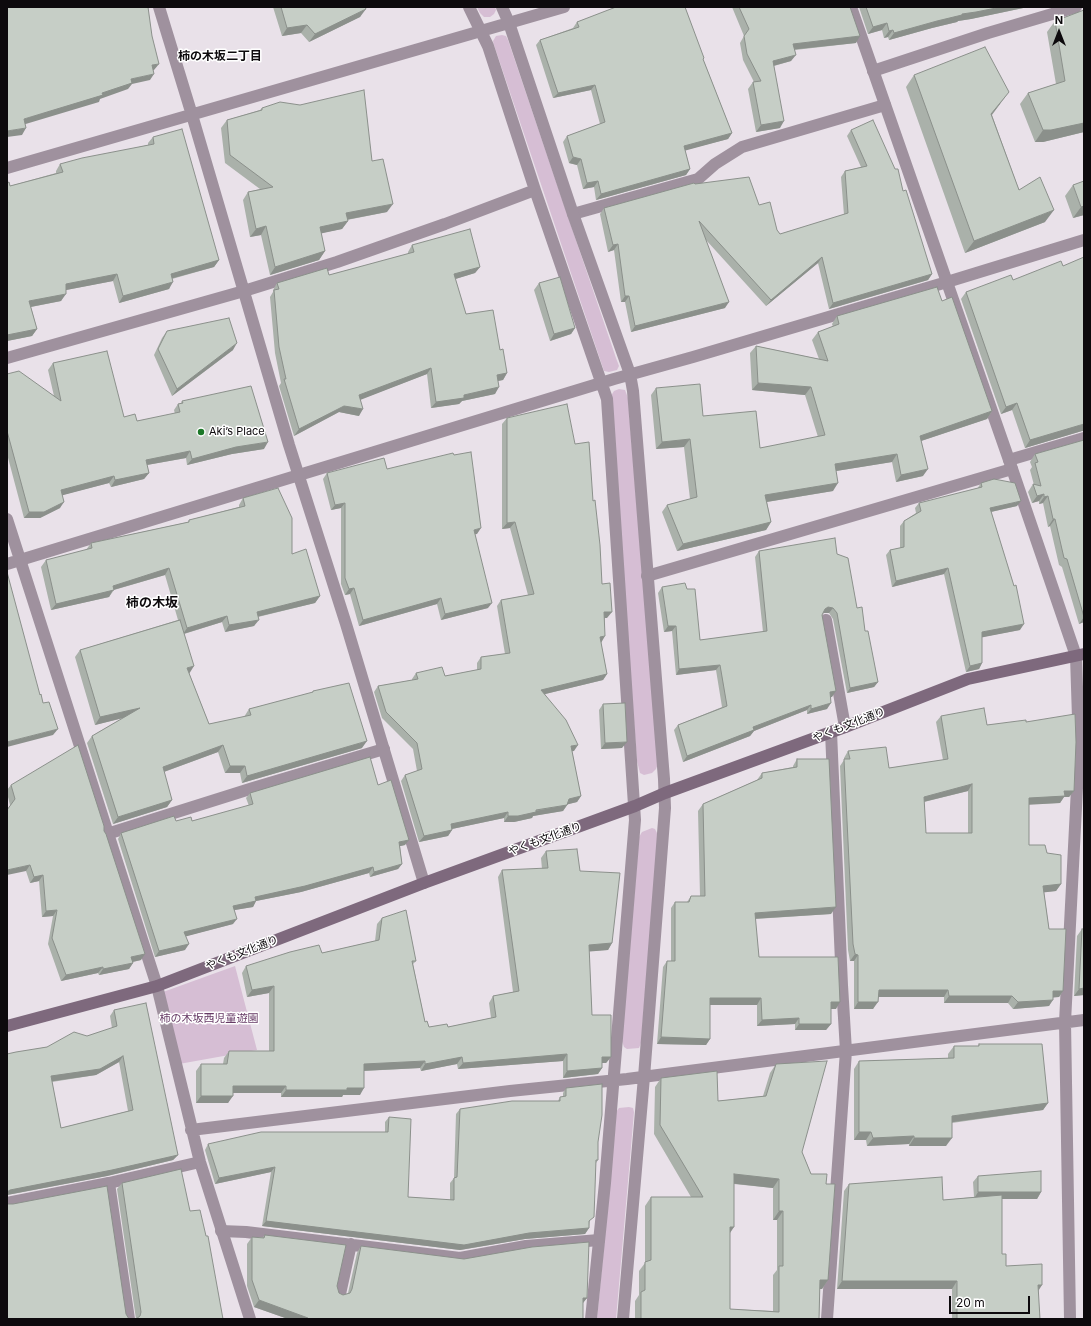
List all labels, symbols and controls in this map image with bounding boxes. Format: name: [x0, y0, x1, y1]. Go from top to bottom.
north arrow: [1039, 12, 1079, 52]
text: N: [1055, 13, 1063, 27]
district label: 柿の木坂二丁目: [178, 49, 262, 63]
place label: Aki’s Place: [209, 425, 265, 439]
marker: Aki’s Place: [196, 427, 206, 437]
district label: 柿の木坂: [126, 595, 178, 611]
street label: やくも文化通り: [811, 705, 887, 745]
street label: やくも文化通り: [507, 820, 583, 858]
street label: やくも文化通り: [204, 933, 280, 973]
park label: 柿の木坂西児童遊園: [160, 1012, 258, 1026]
scale bar: [951, 1288, 1032, 1314]
text: 20 m: [956, 1295, 985, 1310]

